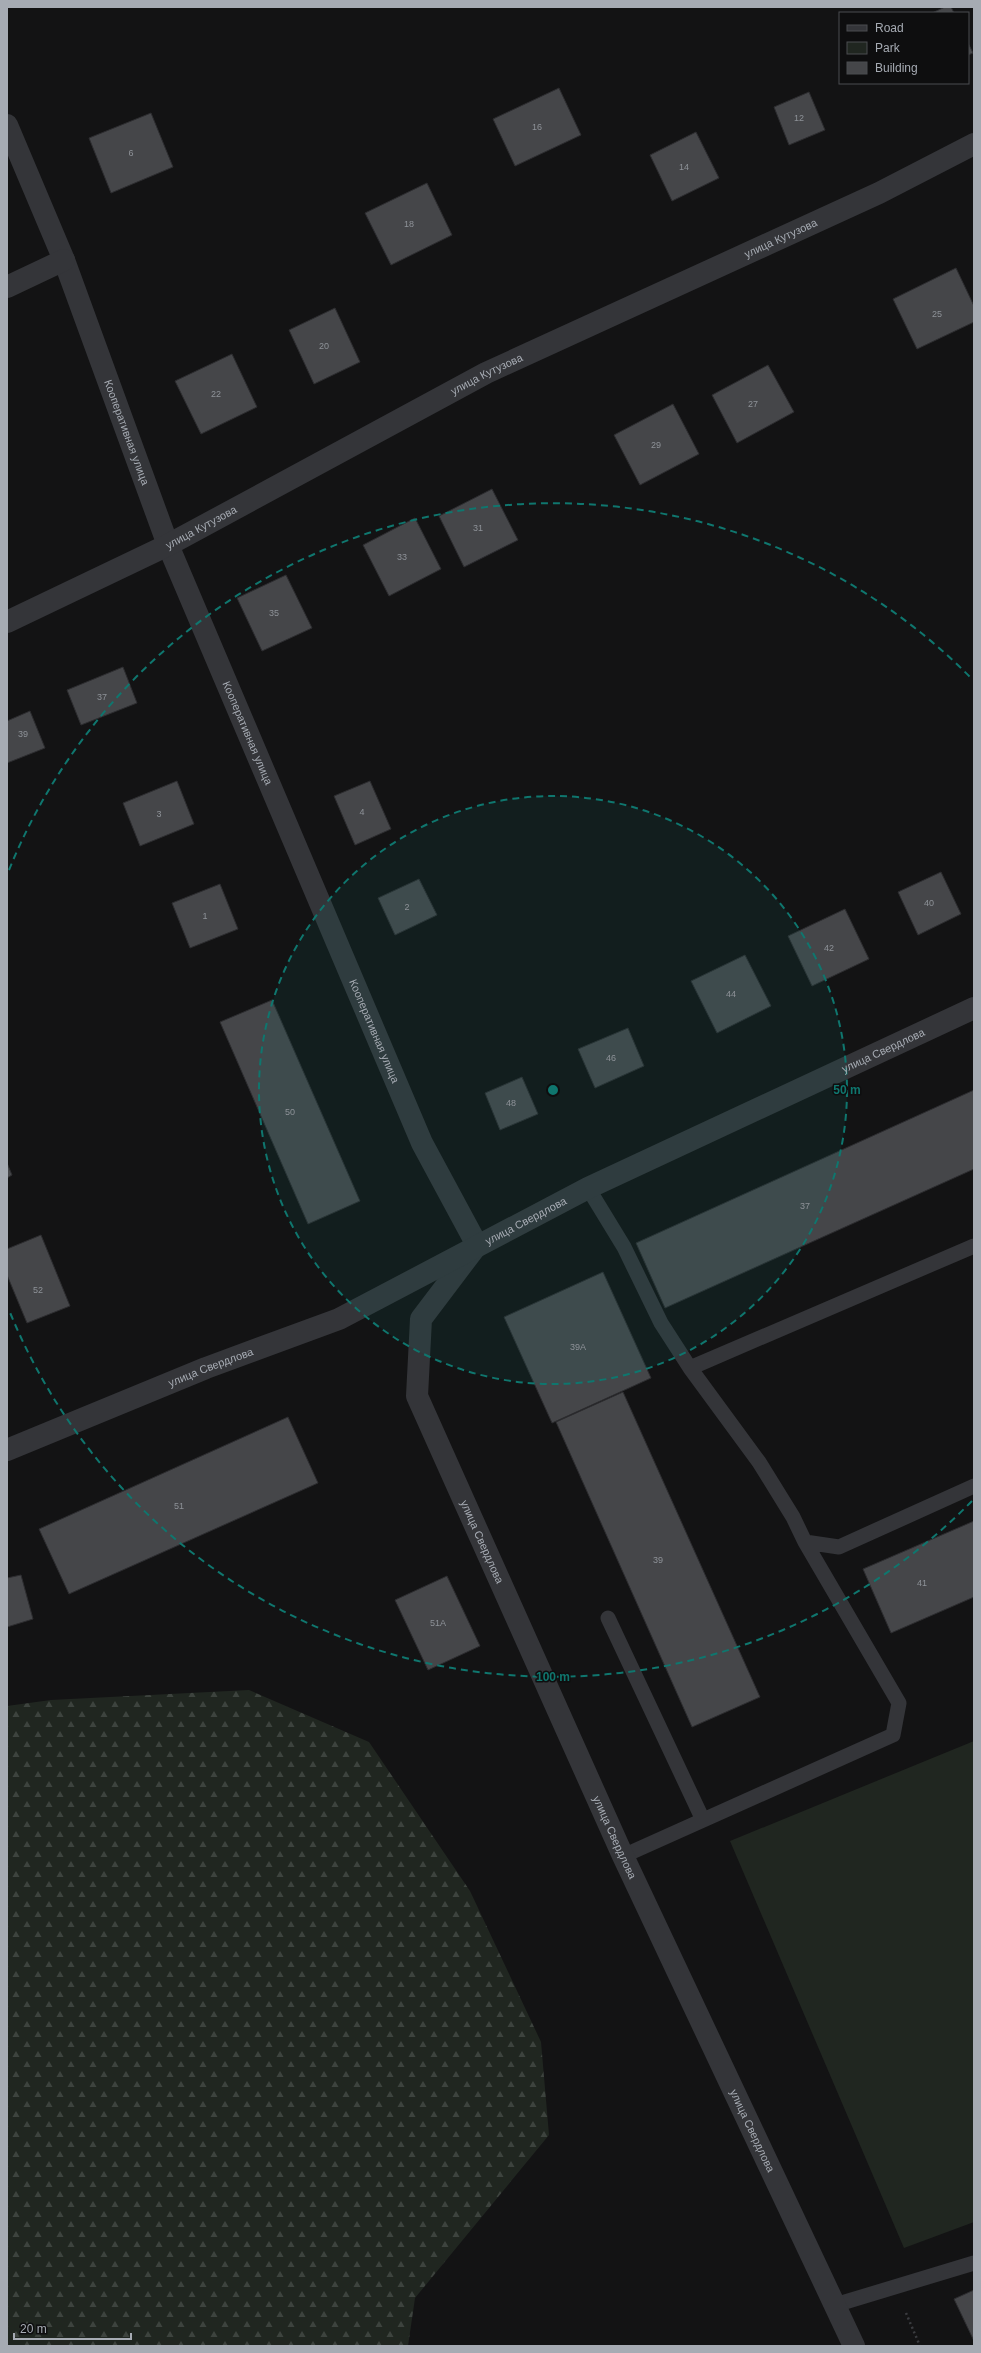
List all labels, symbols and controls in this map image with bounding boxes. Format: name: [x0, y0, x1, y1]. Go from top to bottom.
legend: [839, 12, 969, 84]
text: Road: [875, 21, 904, 35]
text: Park: [875, 41, 901, 55]
text: Building: [875, 61, 918, 75]
house number: 12: [794, 113, 804, 123]
house number: 16: [532, 122, 542, 132]
house number: 6: [128, 148, 134, 158]
house number: 14: [679, 162, 689, 172]
street label: улица Кутузова: [742, 216, 820, 260]
house number: 18: [404, 219, 414, 229]
house number: 25: [932, 309, 942, 319]
house number: 20: [319, 341, 329, 351]
street label: улица Кутузова: [448, 351, 525, 397]
street label: Кооперативная улица: [102, 378, 152, 488]
house number: 22: [211, 389, 221, 399]
house number: 27: [748, 399, 758, 409]
house number: 29: [651, 440, 661, 450]
street label: улица Кутузова: [163, 503, 239, 551]
house number: 31: [473, 523, 483, 533]
house number: 33: [397, 552, 407, 562]
house number: 35: [269, 608, 279, 618]
street label: Кооперативная улица: [220, 679, 275, 787]
house number: 37: [97, 692, 107, 702]
house number: 39: [18, 729, 28, 739]
house number: 4: [359, 807, 365, 817]
house number: 3: [156, 809, 162, 819]
house number: 40: [924, 898, 934, 908]
house number: 2: [404, 902, 410, 912]
house number: 1: [202, 911, 208, 921]
house number: 42: [824, 943, 834, 953]
street label: Кооперативная улица: [347, 977, 402, 1085]
house number: 44: [726, 989, 736, 999]
street label: улица Свердлова: [840, 1026, 927, 1075]
house number: 46: [606, 1053, 616, 1063]
centre of rings: [546, 1083, 560, 1097]
text: 50 m: [833, 1083, 861, 1097]
house number: 48: [506, 1098, 516, 1108]
house number: 50: [285, 1107, 295, 1117]
street label: улица Свердлова: [483, 1194, 569, 1247]
house number: 37: [800, 1201, 810, 1211]
house number: 52: [33, 1285, 43, 1295]
house number: 39А: [570, 1342, 586, 1352]
street label: улица Свердлова: [167, 1345, 256, 1389]
street label: улица Свердлова: [458, 1498, 506, 1586]
house number: 51: [174, 1501, 184, 1511]
house number: 39: [653, 1555, 663, 1565]
house number: 41: [917, 1578, 927, 1588]
house number: 51А: [430, 1618, 446, 1628]
text: 100 m: [536, 1670, 570, 1684]
street label: улица Свердлова: [591, 1794, 639, 1882]
street label: улица Свердлова: [728, 2087, 777, 2175]
scale bar: [14, 2315, 131, 2341]
text: 20 m: [20, 2322, 47, 2336]

